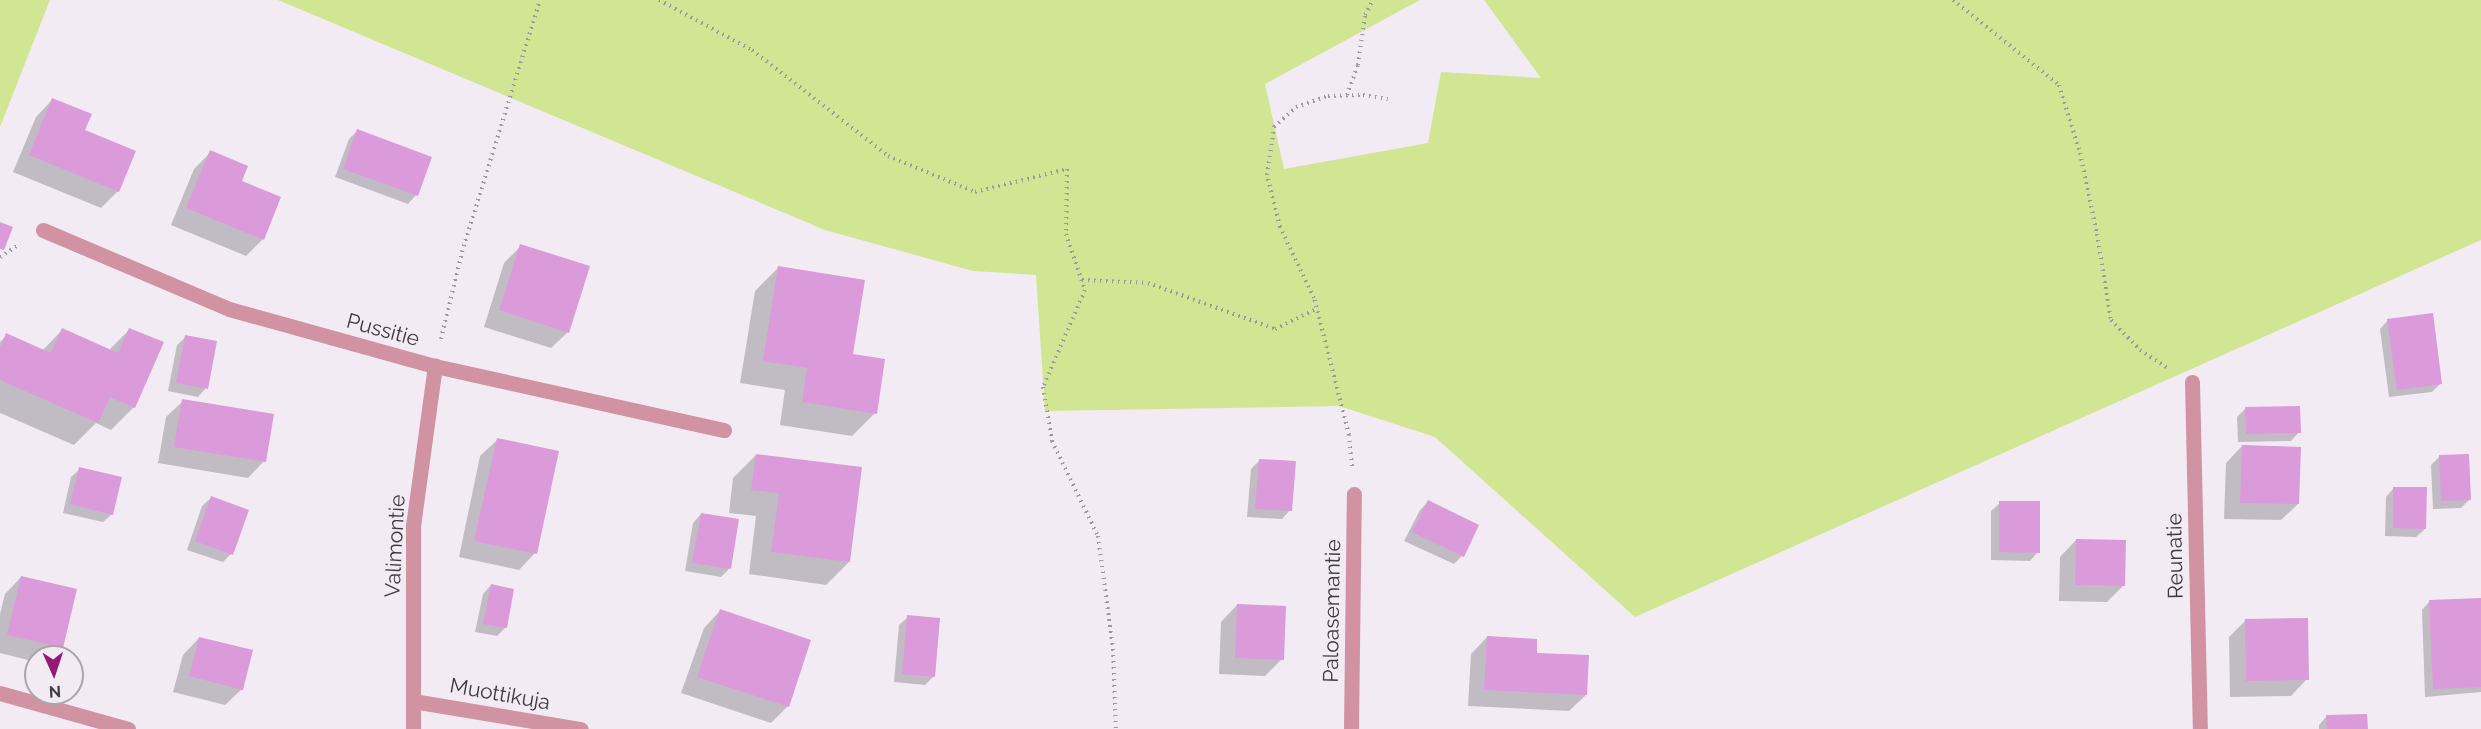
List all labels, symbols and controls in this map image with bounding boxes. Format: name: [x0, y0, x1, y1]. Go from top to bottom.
street label: Pussitie: [344, 308, 422, 352]
street label: Valimontie: [380, 494, 410, 598]
street label: Reunatie: [2162, 513, 2188, 599]
street label: Paloasemantie: [1318, 539, 1346, 683]
north arrow: [24, 645, 84, 705]
street label: Muottikuja: [448, 673, 552, 715]
text: N: [48, 682, 61, 701]

